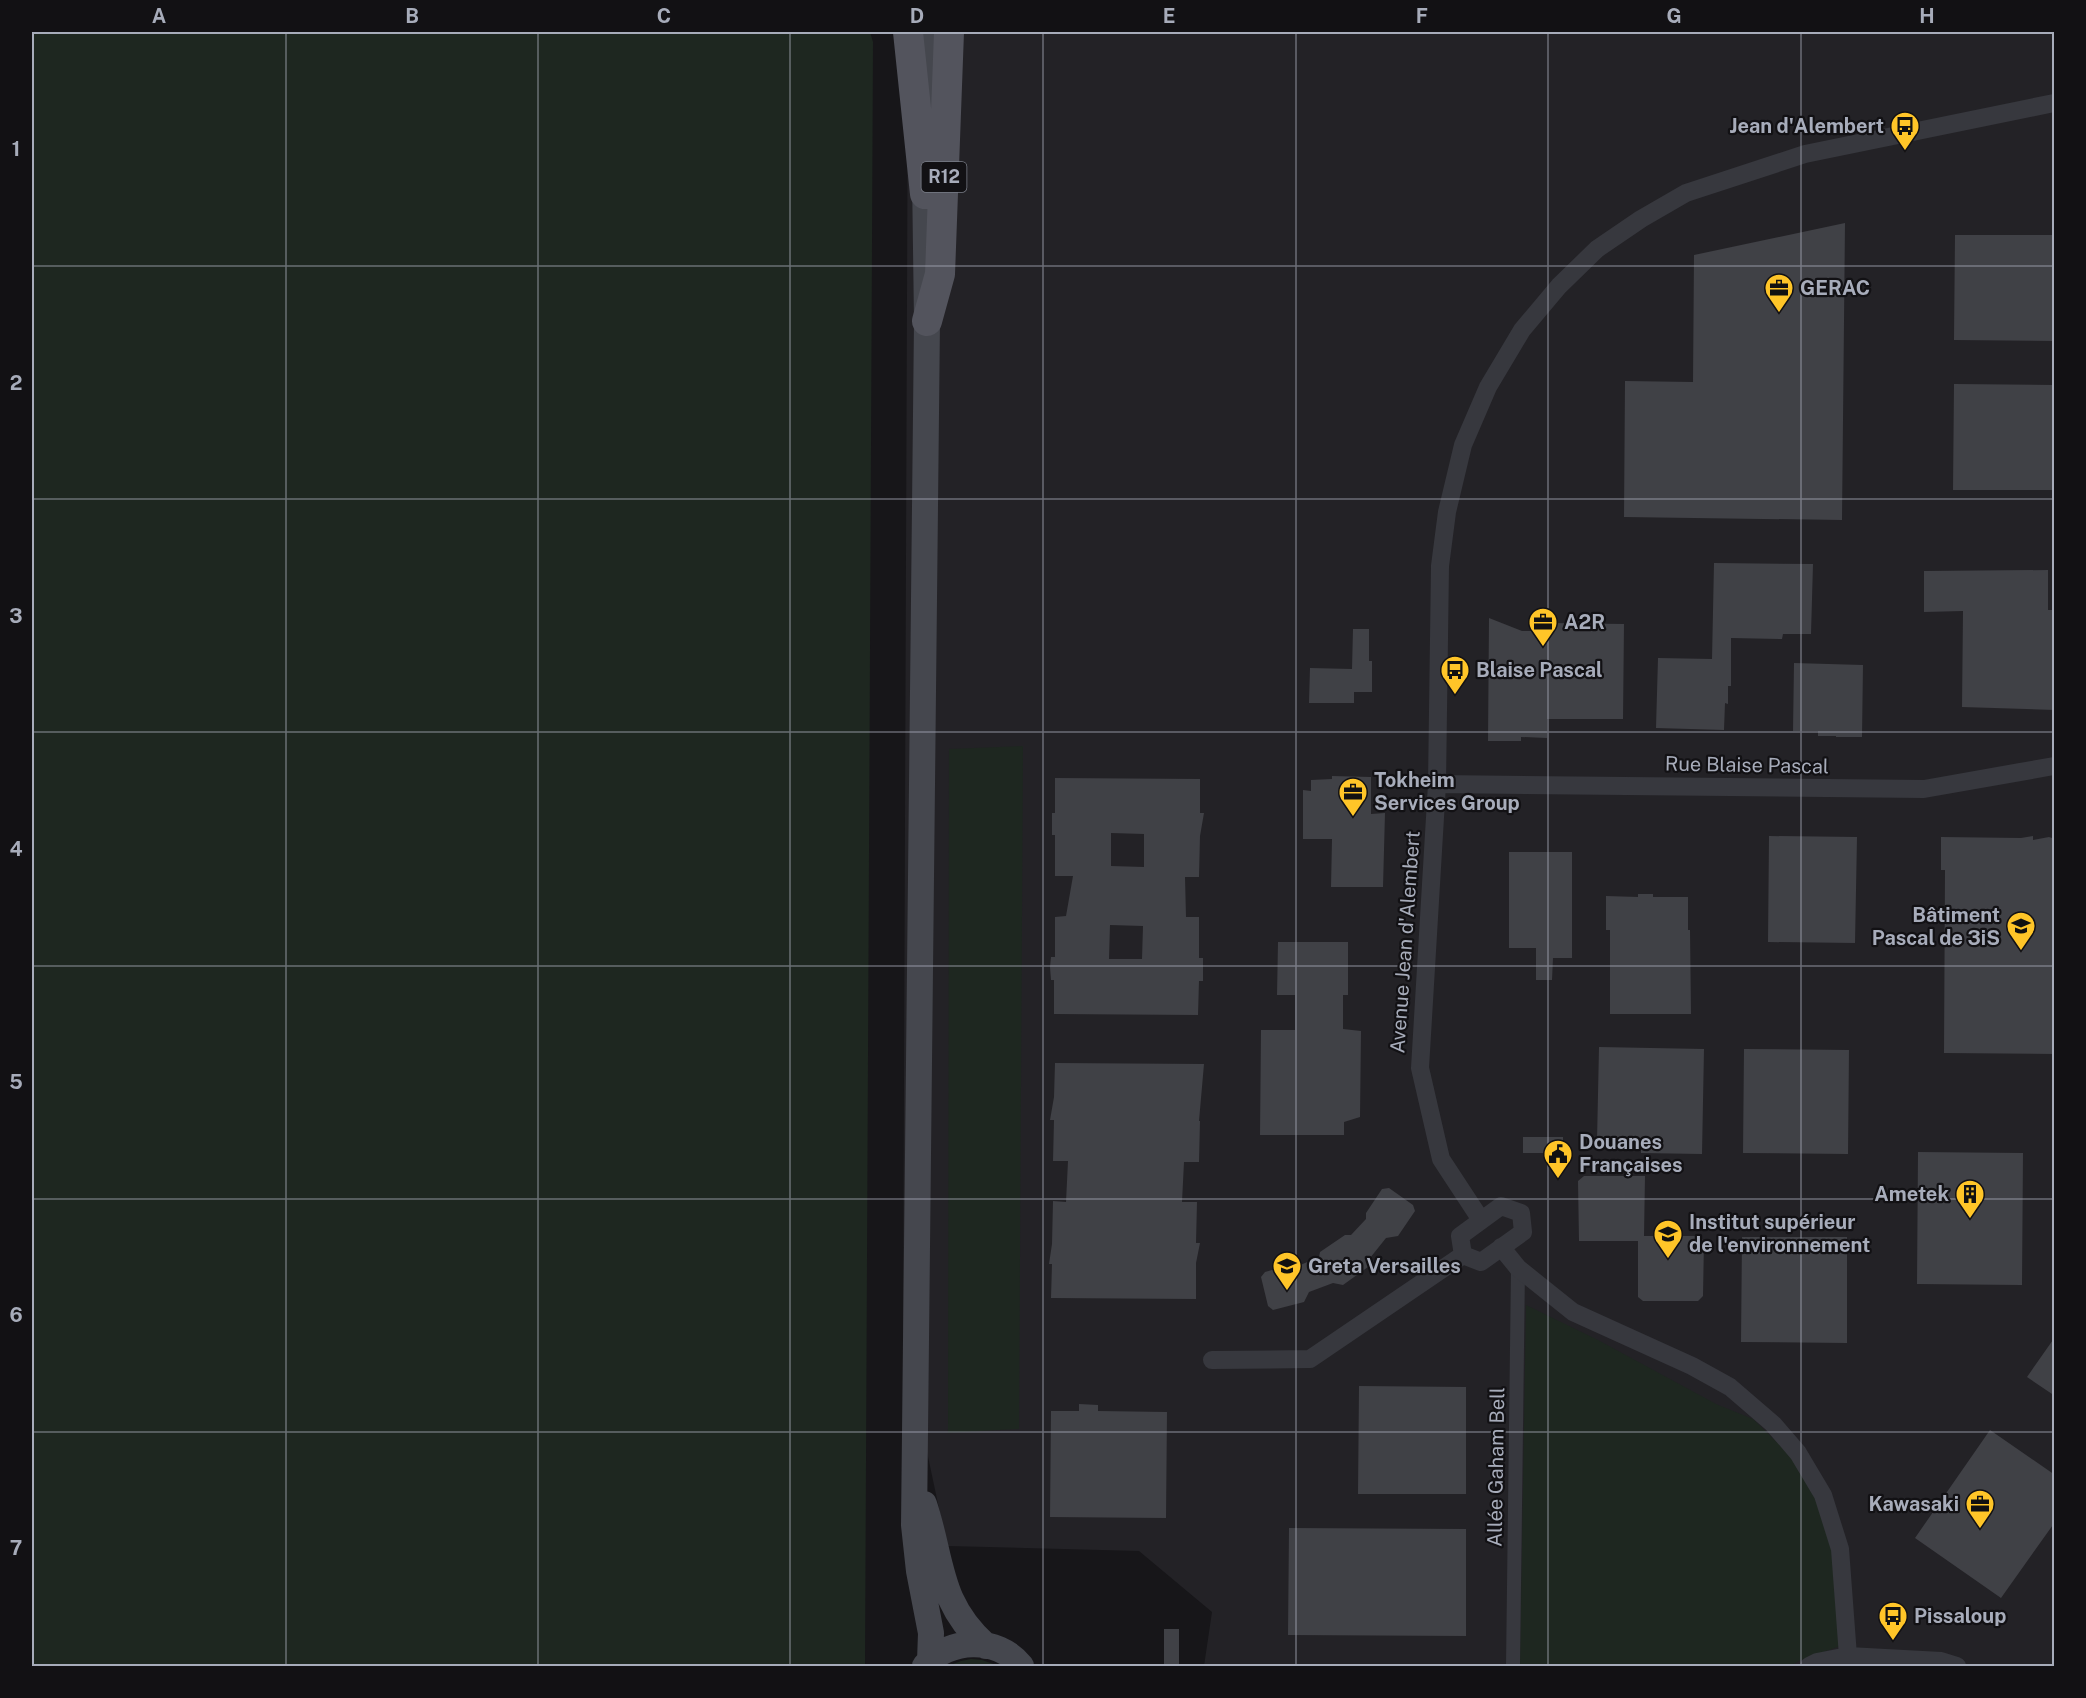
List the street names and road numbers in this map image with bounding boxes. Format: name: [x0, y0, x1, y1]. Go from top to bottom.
road number: R12: [922, 162, 966, 192]
street label: Rue Blaise Pascal: [1665, 752, 1829, 778]
street label: Avenue Jean d'Alembert: [1385, 830, 1425, 1054]
street label: Allée Gaham Bell: [1483, 1387, 1509, 1547]

